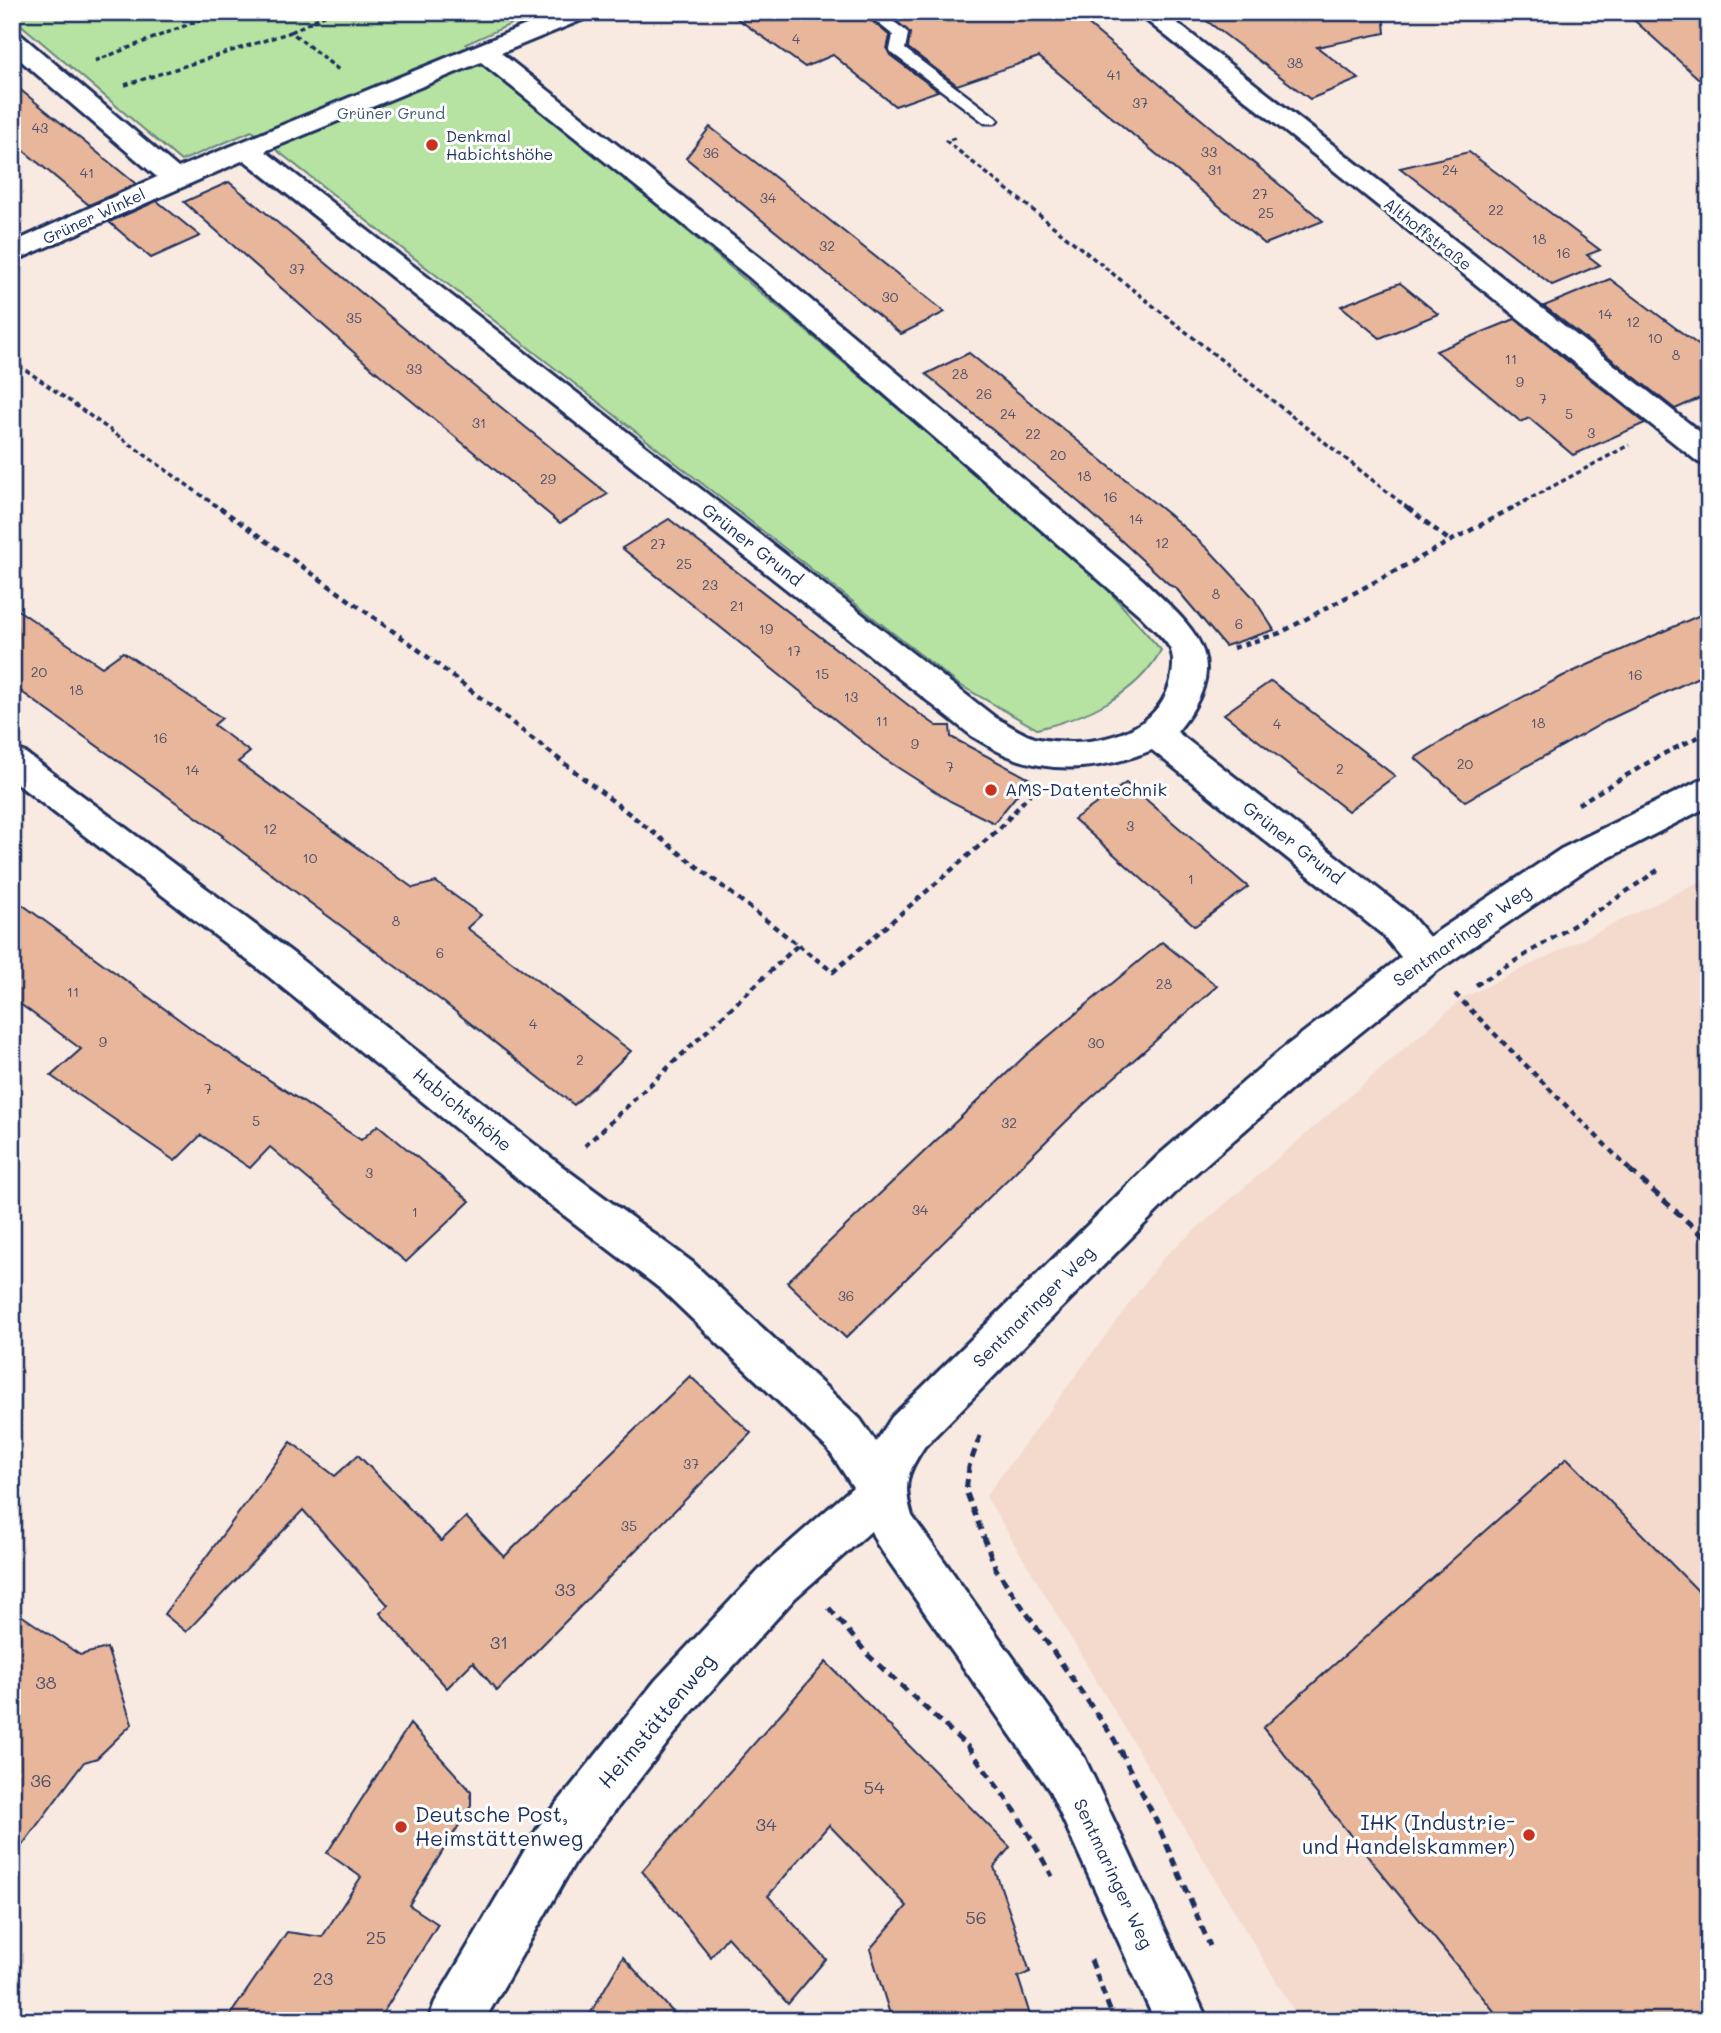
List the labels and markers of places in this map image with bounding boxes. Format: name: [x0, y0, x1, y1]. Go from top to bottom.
place label: Denkmal Habichtshöhe: [446, 125, 553, 164]
marker: Denkmal Habichtshöhe: [424, 137, 440, 153]
place label: AMS-Datentechnik: [1005, 777, 1167, 801]
marker: AMS-Datentechnik: [983, 782, 999, 798]
place label: Deutsche Post, Heimstättenweg: [415, 1800, 583, 1851]
place label: IHK (Industrie- und Handelskammer): [1302, 1808, 1515, 1859]
marker: Deutsche Post, Heimstättenweg: [393, 1819, 409, 1835]
marker: IHK (Industrie- und Handelskammer): [1521, 1827, 1537, 1843]

